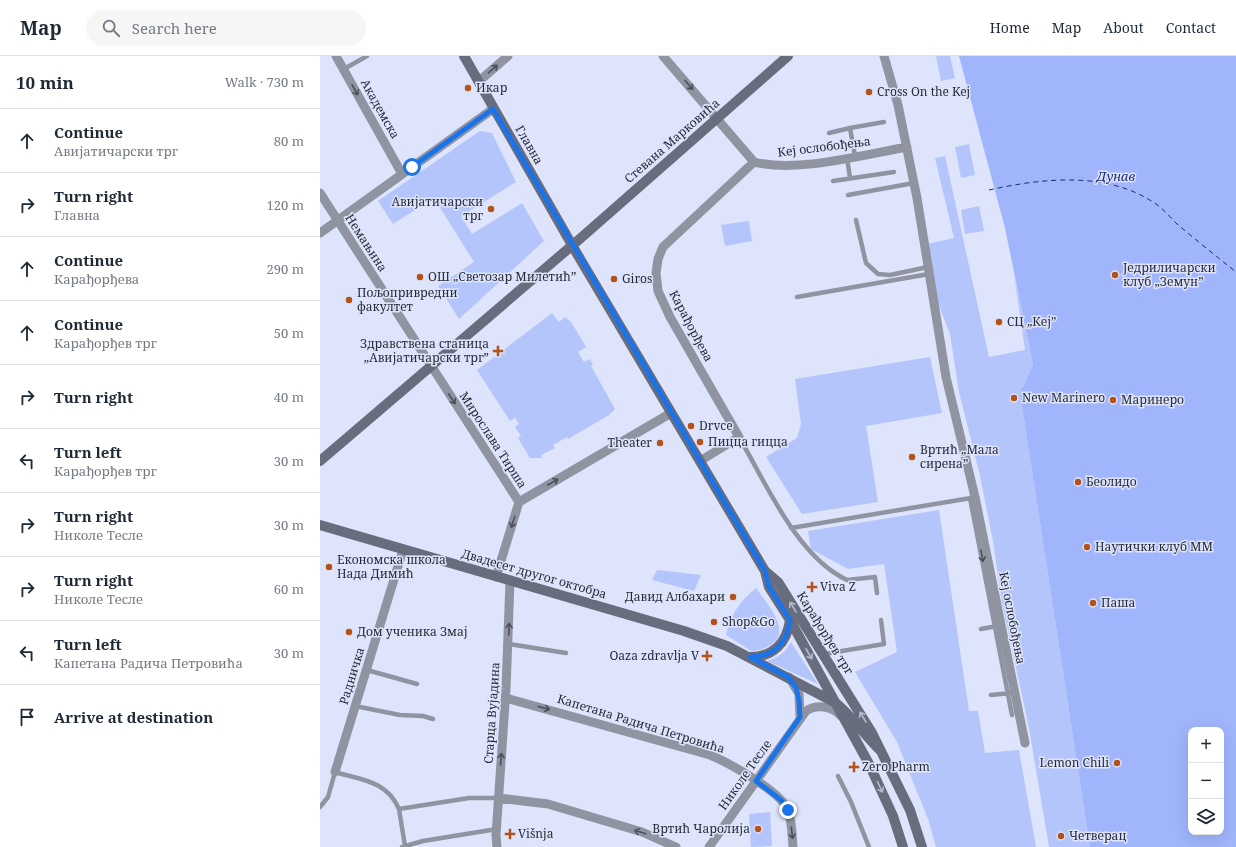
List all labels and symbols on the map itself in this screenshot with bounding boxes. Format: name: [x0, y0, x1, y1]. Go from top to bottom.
one-way arrow: [488, 65, 498, 74]
street label: Академска: [357, 76, 404, 142]
place label: Икар: [476, 79, 508, 96]
one-way arrow: [684, 80, 693, 91]
marker: Икар: [463, 83, 473, 93]
place label: Cross On the Kej: [877, 83, 970, 100]
one-way arrow: [352, 84, 360, 96]
marker: Cross On the Kej: [864, 87, 874, 97]
street label: Стевана Марковића: [620, 94, 723, 187]
street label: Главна: [511, 122, 547, 168]
street label: Кеј ослобођења: [776, 132, 872, 161]
route start: [403, 158, 421, 176]
water label: Дунав: [1095, 167, 1135, 185]
place label: Авијатичарски трг: [391, 193, 483, 224]
marker: Авијатичарски трг: [486, 204, 496, 214]
street label: Немањина: [341, 210, 392, 275]
place label: Једриличарски клуб „Земун”: [1122, 259, 1216, 290]
place label: ОШ „Светозар Милетић”: [428, 268, 576, 285]
place label: Giros: [622, 270, 652, 287]
marker: Једриличарски клуб „Земун”: [1110, 270, 1120, 280]
marker: ОШ „Светозар Милетић”: [415, 272, 425, 282]
marker: Giros: [609, 274, 619, 284]
place label: Пољопривредни факултет: [357, 284, 458, 315]
street label: Карађорђева: [665, 287, 717, 365]
marker: Пољопривредни факултет: [344, 295, 354, 305]
place label: СЦ „Кеј”: [1007, 313, 1056, 330]
marker: СЦ „Кеј”: [994, 317, 1004, 327]
place label: Здравствена станица „Авијатичарски трг”: [360, 335, 489, 366]
marker: Здравствена станица „Авијатичарски трг”: [492, 345, 504, 357]
street label: Мирослава Тирша: [456, 388, 531, 492]
place label: New Marinero: [1022, 389, 1105, 406]
place label: Маринеро: [1121, 391, 1184, 408]
one-way arrow: [448, 393, 456, 405]
marker: New Marinero: [1009, 393, 1019, 403]
marker: Маринеро: [1108, 395, 1118, 405]
place label: Drvce: [699, 417, 733, 434]
marker: Drvce: [686, 421, 696, 431]
place label: Пицца гицца: [708, 433, 788, 450]
place label: Theater: [608, 434, 652, 451]
marker: Пицца гицца: [695, 437, 705, 447]
marker: Theater: [655, 438, 665, 448]
place label: Вртић „Мала сирена”: [920, 441, 999, 472]
marker: Вртић „Мала сирена”: [907, 452, 917, 462]
place label: Беолидо: [1086, 473, 1137, 490]
one-way arrow: [547, 477, 559, 485]
marker: Беолидо: [1073, 477, 1083, 487]
one-way arrow: [509, 515, 516, 528]
place label: Наутички клуб ММ: [1095, 538, 1213, 555]
marker: Наутички клуб ММ: [1082, 542, 1092, 552]
street label: Двадесет другог октобра: [460, 545, 609, 602]
one-way arrow: [978, 549, 986, 562]
place label: Економска школа Нада Димић: [337, 551, 446, 582]
marker: Економска школа Нада Димић: [324, 562, 334, 572]
street label: Кеј ослобођења: [995, 570, 1030, 666]
place label: Viva Z: [820, 578, 856, 595]
marker: Viva Z: [807, 582, 817, 592]
place label: Давид Албахари: [625, 588, 725, 605]
street label: Карађорђев трг: [793, 588, 858, 678]
marker: Давид Албахари: [728, 592, 738, 602]
place label: Паша: [1101, 594, 1136, 611]
marker: Паша: [1088, 598, 1098, 608]
one-way arrow: [789, 602, 797, 613]
place label: Shop&Go: [722, 613, 775, 630]
marker: Shop&Go: [709, 617, 719, 627]
place label: Дом ученика Змај: [357, 623, 468, 640]
one-way arrow: [505, 623, 513, 636]
marker: Дом ученика Змај: [344, 627, 354, 637]
street label: Радничка: [335, 645, 368, 707]
place label: Oaza zdravlja V: [609, 647, 700, 664]
one-way arrow: [805, 648, 813, 660]
marker: Oaza zdravlja V: [702, 651, 712, 661]
street label: Старца Вујадина: [479, 661, 504, 764]
street label: Капетана Радича Петровића: [555, 690, 727, 757]
one-way arrow: [537, 704, 550, 712]
one-way arrow: [858, 711, 866, 723]
street label: Николе Тесле: [714, 736, 775, 813]
one-way arrow: [498, 753, 505, 766]
place label: Lemon Chili: [1040, 754, 1109, 771]
place label: Zero Pharm: [862, 758, 930, 775]
marker: Lemon Chili: [1112, 758, 1122, 768]
marker: Zero Pharm: [849, 762, 859, 772]
one-way arrow: [877, 780, 884, 792]
route end: [779, 801, 797, 819]
place label: Вртић Чаролија: [652, 820, 750, 837]
marker: Вртић Чаролија: [753, 824, 763, 834]
place label: Višnja: [518, 825, 554, 842]
one-way arrow: [788, 826, 795, 839]
place label: Четверац: [1069, 827, 1126, 844]
one-way arrow: [634, 828, 647, 835]
marker: Višnja: [505, 829, 515, 839]
marker: Четверац: [1056, 831, 1066, 841]

